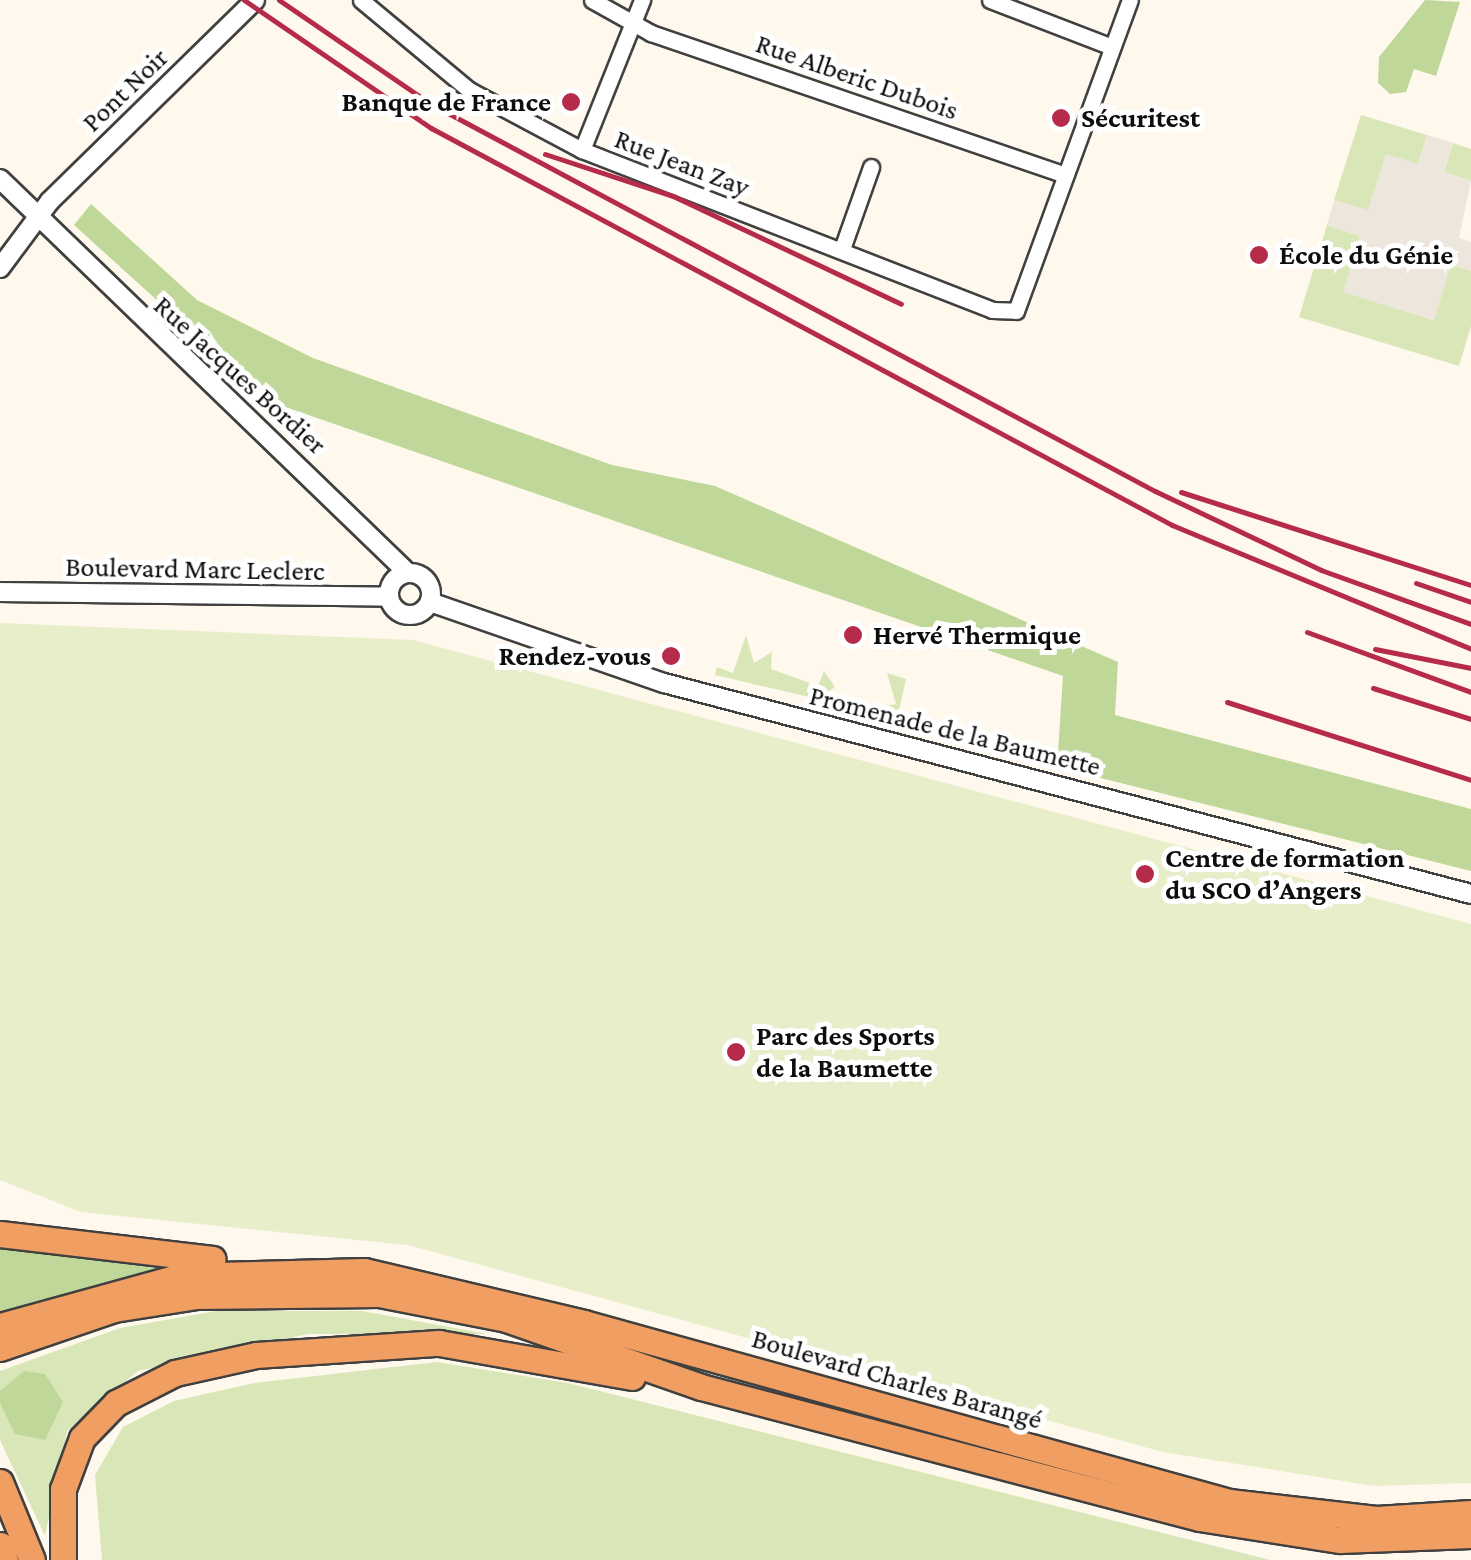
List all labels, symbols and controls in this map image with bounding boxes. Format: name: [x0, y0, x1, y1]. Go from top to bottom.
street label: Rue Alberic Dubois: [751, 27, 963, 127]
street label: Pont Noir: [75, 41, 175, 139]
place label: Banque de France: [342, 85, 551, 119]
marker: Banque de France: [560, 91, 582, 113]
place label: Sécuritest: [1081, 101, 1200, 135]
marker: Sécuritest: [1050, 107, 1072, 129]
street label: Rue Jean Zay: [610, 122, 754, 204]
place label: École du Génie: [1279, 238, 1453, 272]
marker: École du Génie: [1248, 244, 1270, 266]
street label: Rue Jacques Bordier: [147, 289, 333, 461]
street label: Boulevard Marc Leclerc: [65, 550, 325, 588]
place label: Hervé Thermique: [873, 618, 1081, 652]
marker: Hervé Thermique: [842, 624, 864, 646]
place label: Rendez-vous: [499, 639, 651, 673]
marker: Rendez-vous: [660, 645, 682, 667]
street label: Promenade de la Baumette: [806, 679, 1104, 783]
place label: Centre de formation du SCO d’Angers: [1165, 841, 1405, 907]
marker: Centre de formation du SCO d’Angers: [1134, 863, 1156, 885]
place label: Parc des Sports de la Baumette: [756, 1019, 935, 1085]
marker: Parc des Sports de la Baumette: [725, 1041, 747, 1063]
street label: Boulevard Charles Barangé: [748, 1321, 1046, 1437]

